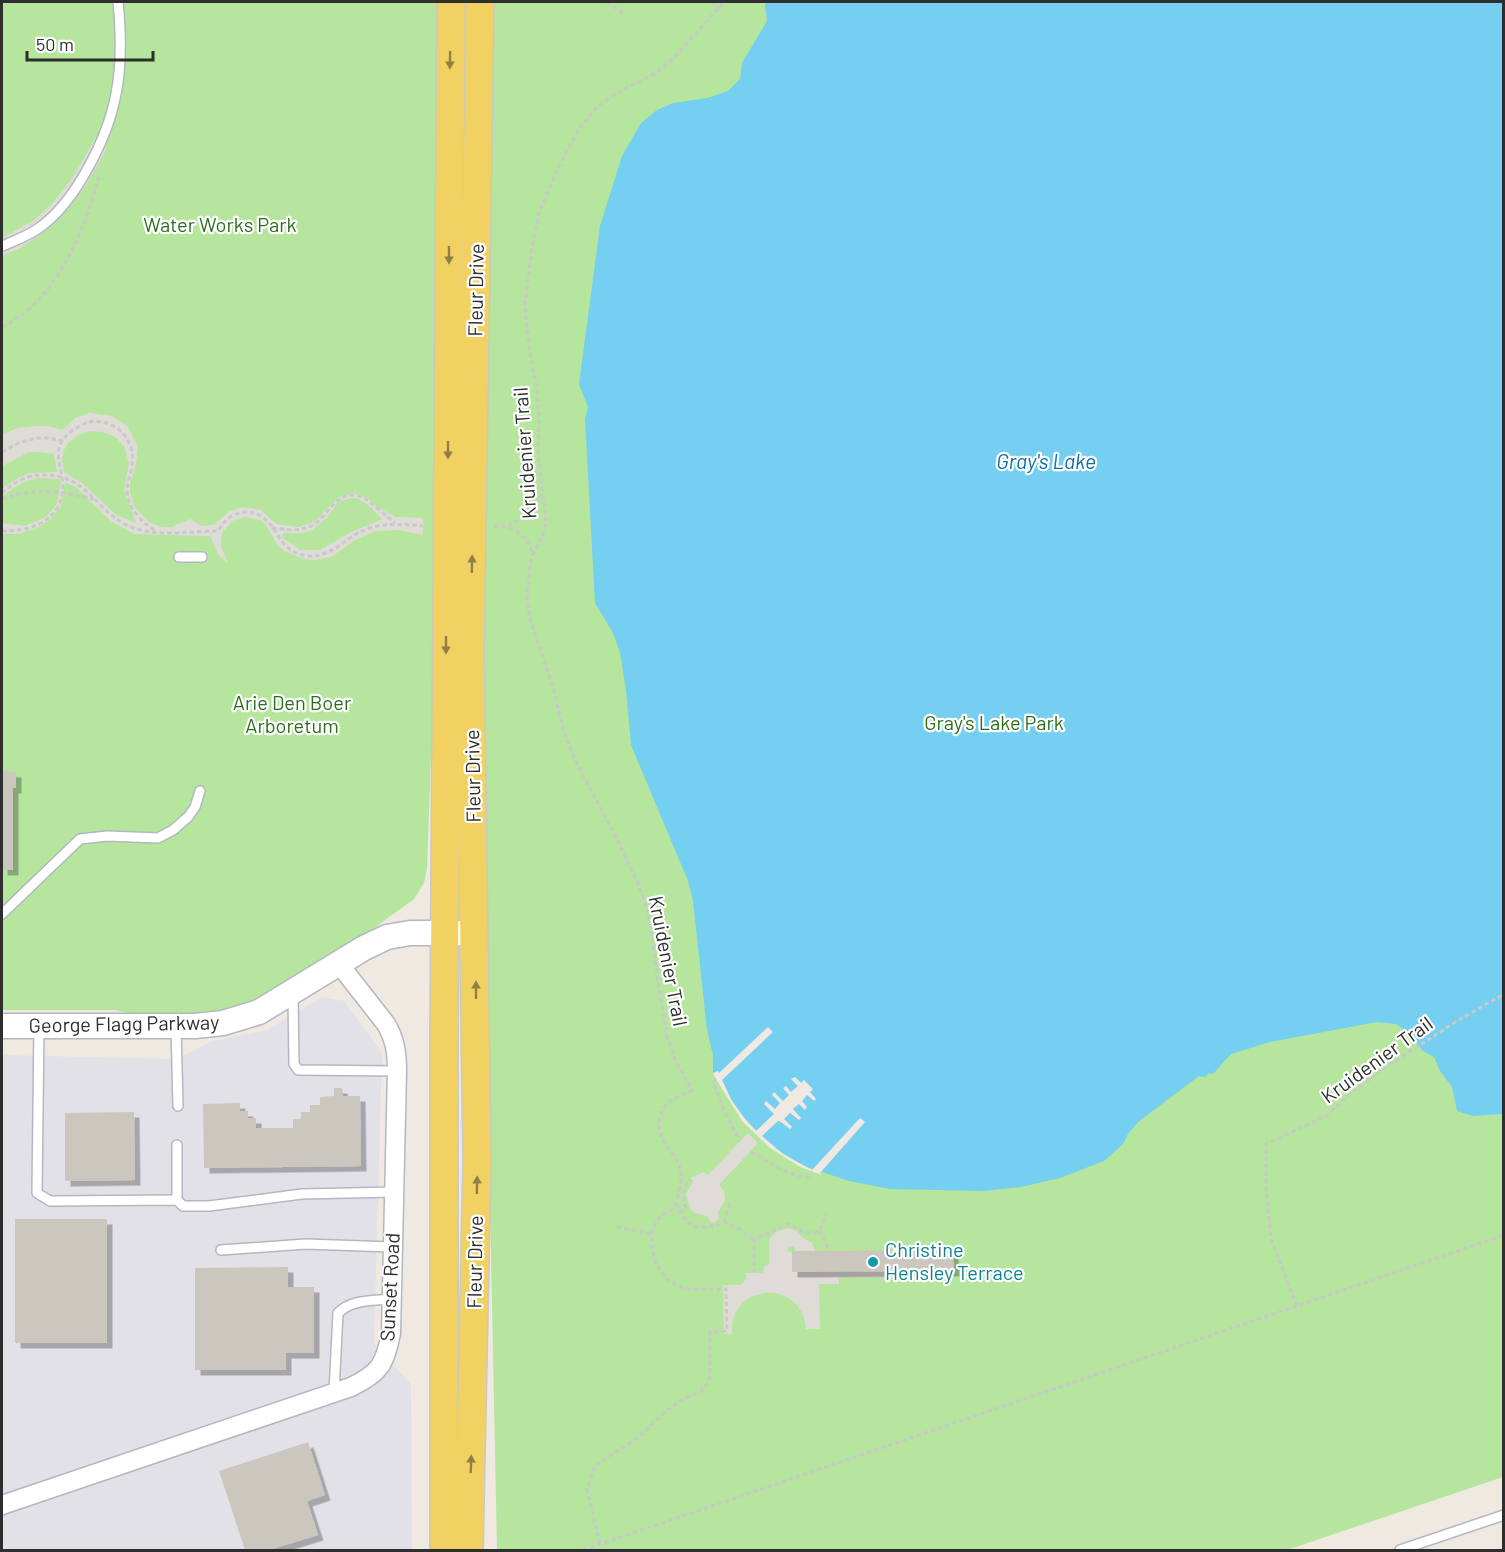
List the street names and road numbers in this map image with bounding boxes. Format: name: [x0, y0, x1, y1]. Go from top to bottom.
street label: Fleur Drive: [462, 243, 488, 337]
street label: Kruidenier Trail: [507, 386, 541, 520]
street label: Fleur Drive: [459, 729, 485, 823]
street label: Kruidenier Trail: [645, 894, 693, 1028]
street label: George Flagg Parkway: [28, 1009, 219, 1037]
street label: Kruidenier Trail: [1316, 1011, 1437, 1108]
street label: Fleur Drive: [461, 1215, 487, 1309]
street label: Sunset Road: [374, 1232, 404, 1342]

